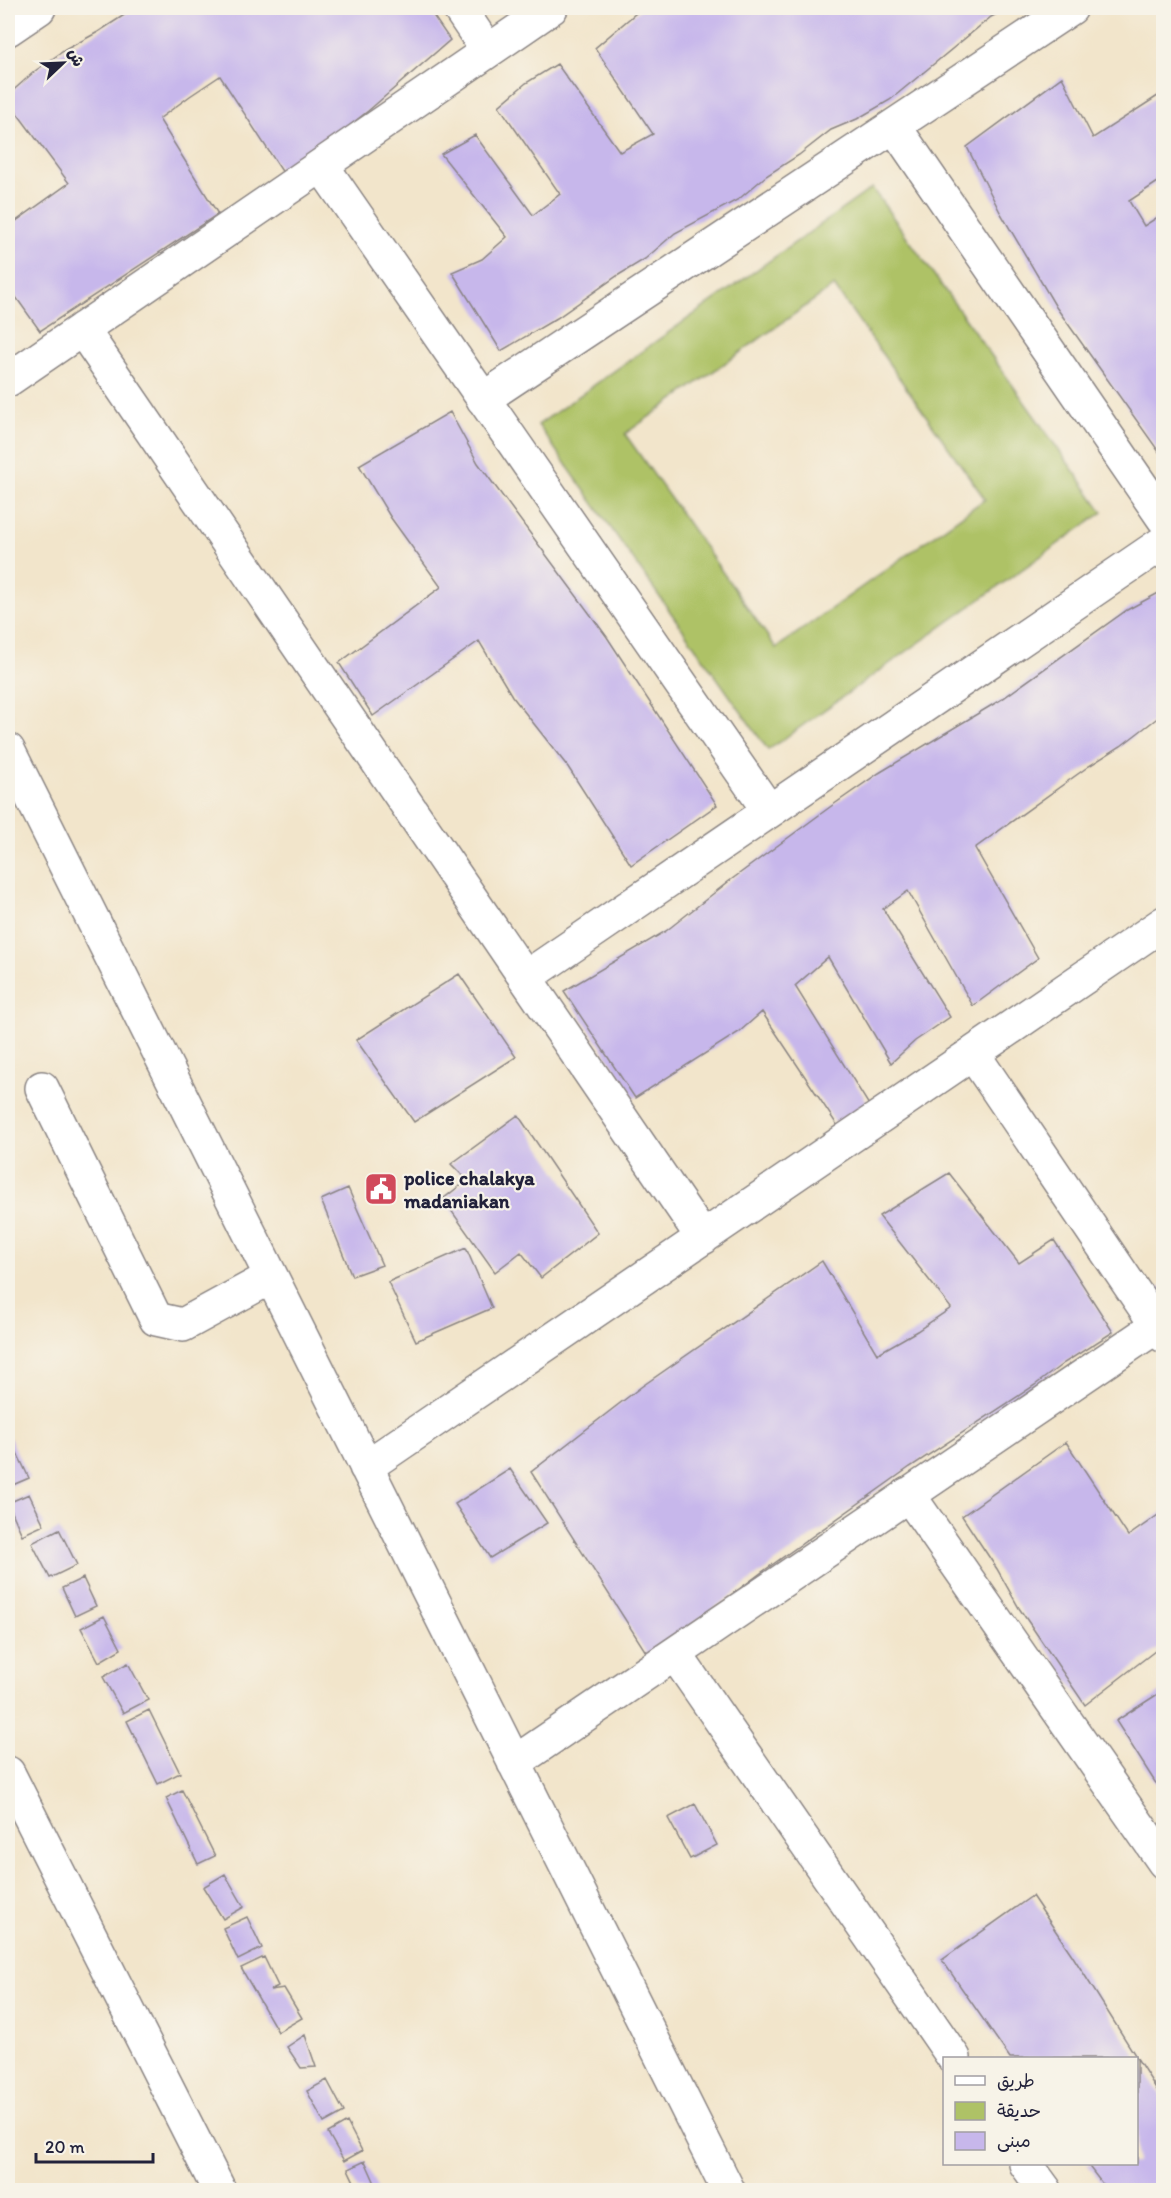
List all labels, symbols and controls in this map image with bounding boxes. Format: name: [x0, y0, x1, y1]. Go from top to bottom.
north arrow: [33, 33, 93, 93]
text: ش: [64, 46, 89, 69]
place label: police chalakya madaniakan: [403, 1166, 535, 1213]
public building icon: police chalakya madaniakan: [363, 1171, 399, 1207]
legend: [943, 2057, 1138, 2165]
text: طريق: [997, 2070, 1035, 2092]
text: حديقة: [997, 2100, 1041, 2122]
scale bar: [36, 2126, 153, 2164]
text: مبنى: [997, 2130, 1031, 2152]
text: 20 m: [45, 2136, 85, 2158]

